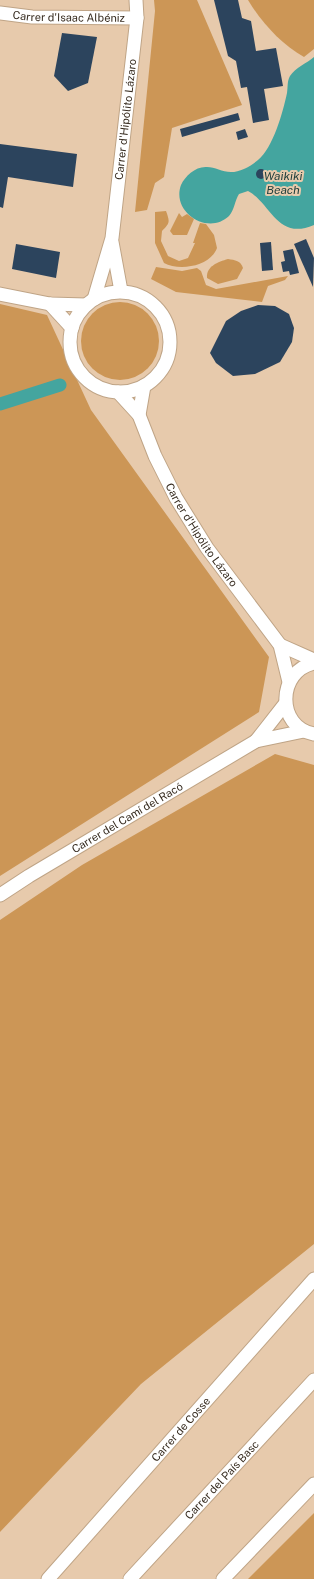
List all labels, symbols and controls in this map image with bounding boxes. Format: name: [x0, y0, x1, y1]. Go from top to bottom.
street label: Carrer d'Isaac Albéniz: [12, 9, 125, 24]
street label: Carrer d'Hipólito Lázaro: [113, 58, 138, 180]
water label: Waikiki Beach: [264, 169, 302, 197]
street label: Carrer d'Hipólito Lázaro: [164, 481, 240, 589]
street label: Carrer del Camí del Racó: [70, 780, 185, 855]
street label: Carrer de Cosse: [149, 1395, 212, 1464]
street label: Carrer del País Basc: [182, 1438, 261, 1522]

